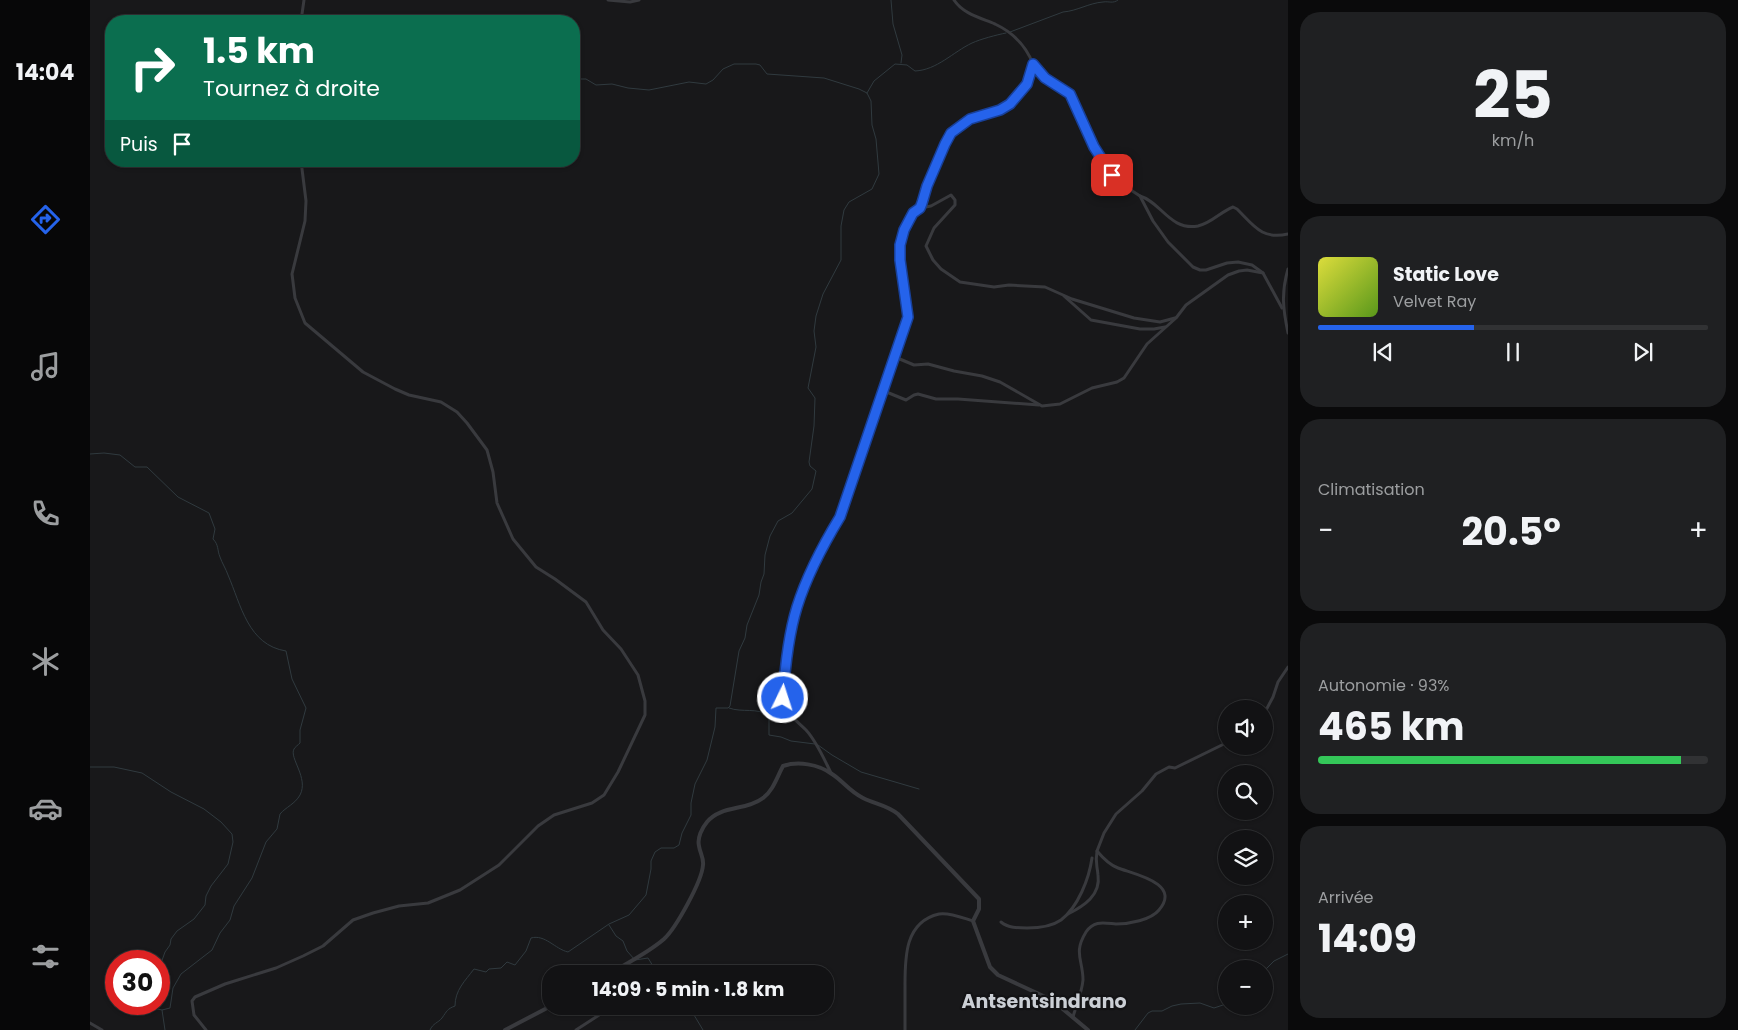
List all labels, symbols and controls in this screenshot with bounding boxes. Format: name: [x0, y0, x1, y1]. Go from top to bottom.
text: 1.5 km: [203, 26, 315, 75]
icon: right: [120, 35, 185, 100]
text: 25: [1473, 50, 1553, 141]
text: 14:04: [16, 57, 74, 88]
text: Tournez à droite: [203, 73, 380, 104]
text: km/h: [1492, 129, 1534, 152]
icon: arrive: [168, 130, 196, 158]
text: Puis: [120, 131, 158, 158]
pin: [1091, 154, 1133, 196]
icon: arrive: [1098, 161, 1126, 189]
icon: directions: [28, 202, 63, 237]
text: Static Love: [1393, 261, 1499, 288]
text: Velvet Ray: [1393, 290, 1476, 313]
icon: previous: [1369, 338, 1397, 366]
icon: pause: [1499, 338, 1527, 366]
icon: next: [1629, 338, 1657, 366]
icon: music: [28, 349, 63, 384]
text: Climatisation: [1318, 478, 1425, 501]
icon: phone: [28, 496, 63, 531]
text: 20.5°: [1461, 505, 1561, 558]
text: −: [1318, 511, 1333, 550]
text: +: [1689, 511, 1708, 550]
icon: climate: [28, 644, 63, 679]
position arrow: [756, 671, 808, 723]
text: Autonomie · 93%: [1318, 674, 1450, 697]
map controls: [1218, 700, 1273, 1015]
button: sound: [1218, 700, 1273, 755]
text: 465 km: [1318, 700, 1464, 753]
button: search: [1218, 765, 1273, 820]
icon: car: [28, 791, 63, 826]
button: layers: [1218, 830, 1273, 885]
text: Arrivée: [1318, 886, 1373, 909]
button: +: [1218, 895, 1273, 950]
text: 14:09: [1318, 912, 1417, 965]
icon: filters: [28, 939, 63, 974]
speed limit sign: 30: [105, 950, 170, 1015]
button: −: [1218, 960, 1273, 1015]
text: 14:09 · 5 min · 1.8 km: [592, 976, 784, 1003]
district label: Antsentsindrano: [961, 988, 1127, 1015]

